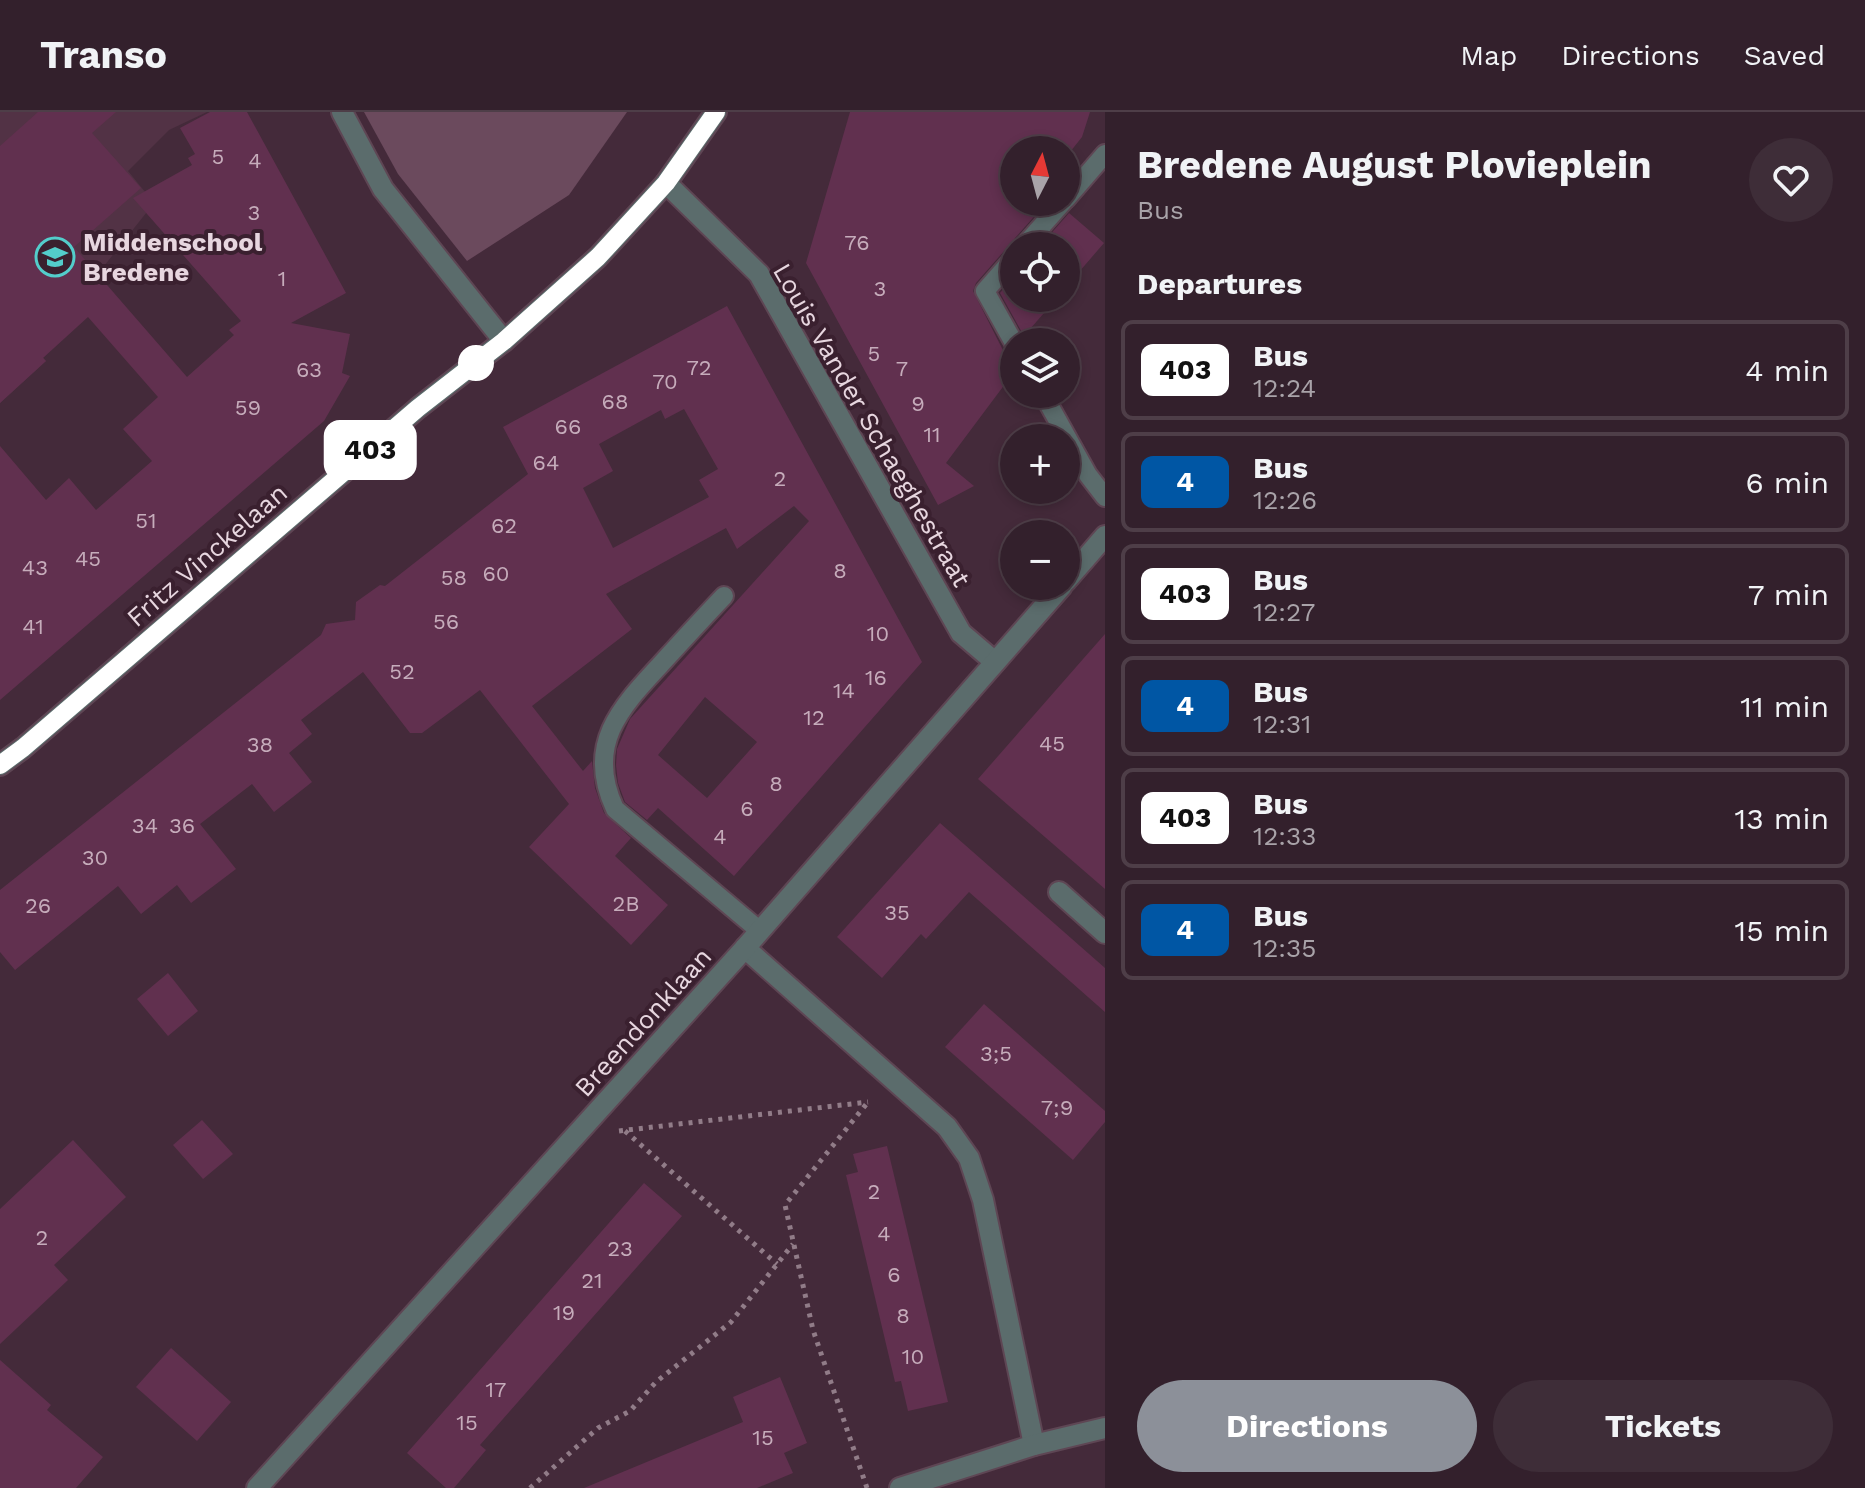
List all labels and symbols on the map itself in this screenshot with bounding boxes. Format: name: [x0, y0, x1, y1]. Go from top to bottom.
north arrow: [1000, 136, 1080, 216]
house number: 5: [212, 144, 224, 169]
house number: 4: [248, 148, 262, 173]
house number: 3: [248, 200, 260, 225]
place label: Middenschool Bredene: [83, 227, 263, 287]
house number: 76: [844, 230, 870, 255]
school or university icon: Middenschool Bredene: [34, 236, 76, 278]
street label: Louis Vander Schaeghestraat: [767, 258, 977, 592]
house number: 1: [278, 266, 286, 291]
house number: 3: [874, 276, 886, 301]
house number: 5: [868, 341, 880, 366]
unlabelled marker: [459, 346, 493, 380]
house number: 72: [686, 355, 712, 380]
house number: 7: [896, 356, 908, 381]
house number: 63: [296, 357, 322, 382]
house number: 70: [652, 369, 678, 394]
house number: 68: [602, 389, 628, 414]
house number: 9: [911, 391, 925, 416]
house number: 59: [235, 395, 261, 420]
house number: 66: [555, 414, 581, 439]
house number: 11: [923, 422, 941, 447]
line badge: 403: [324, 424, 416, 476]
house number: 64: [533, 450, 559, 475]
house number: 2: [774, 466, 786, 491]
street label: Fritz Vinckelaan: [121, 477, 293, 633]
house number: 51: [135, 508, 157, 533]
house number: 62: [491, 513, 517, 538]
house number: 45: [75, 546, 101, 571]
house number: 43: [22, 555, 48, 580]
house number: 8: [833, 558, 847, 583]
house number: 60: [482, 561, 510, 586]
house number: 58: [441, 565, 467, 590]
house number: 56: [433, 609, 459, 634]
house number: 41: [22, 614, 44, 639]
house number: 10: [867, 621, 889, 646]
house number: 52: [389, 659, 415, 684]
house number: 16: [865, 665, 887, 690]
house number: 14: [833, 678, 855, 703]
house number: 12: [803, 705, 825, 730]
house number: 45: [1039, 731, 1065, 756]
house number: 38: [247, 732, 273, 757]
house number: 8: [769, 771, 783, 796]
house number: 6: [740, 796, 754, 821]
house number: 34: [132, 813, 158, 838]
house number: 36: [169, 813, 195, 838]
house number: 4: [713, 824, 727, 849]
house number: 30: [82, 845, 108, 870]
house number: 2B: [612, 891, 640, 916]
house number: 26: [25, 893, 51, 918]
house number: 35: [884, 900, 910, 925]
street label: Breendonklaan: [568, 942, 718, 1102]
house number: 3;5: [980, 1041, 1012, 1066]
house number: 7;9: [1041, 1095, 1073, 1120]
house number: 2: [868, 1179, 880, 1204]
house number: 4: [877, 1221, 891, 1246]
house number: 2: [36, 1225, 48, 1250]
house number: 23: [607, 1236, 633, 1261]
house number: 6: [887, 1262, 901, 1287]
house number: 21: [581, 1268, 603, 1293]
house number: 19: [553, 1300, 575, 1325]
house number: 8: [896, 1303, 910, 1328]
house number: 10: [902, 1344, 924, 1369]
house number: 17: [486, 1377, 506, 1402]
house number: 15: [456, 1410, 478, 1435]
house number: 15: [752, 1425, 774, 1450]

